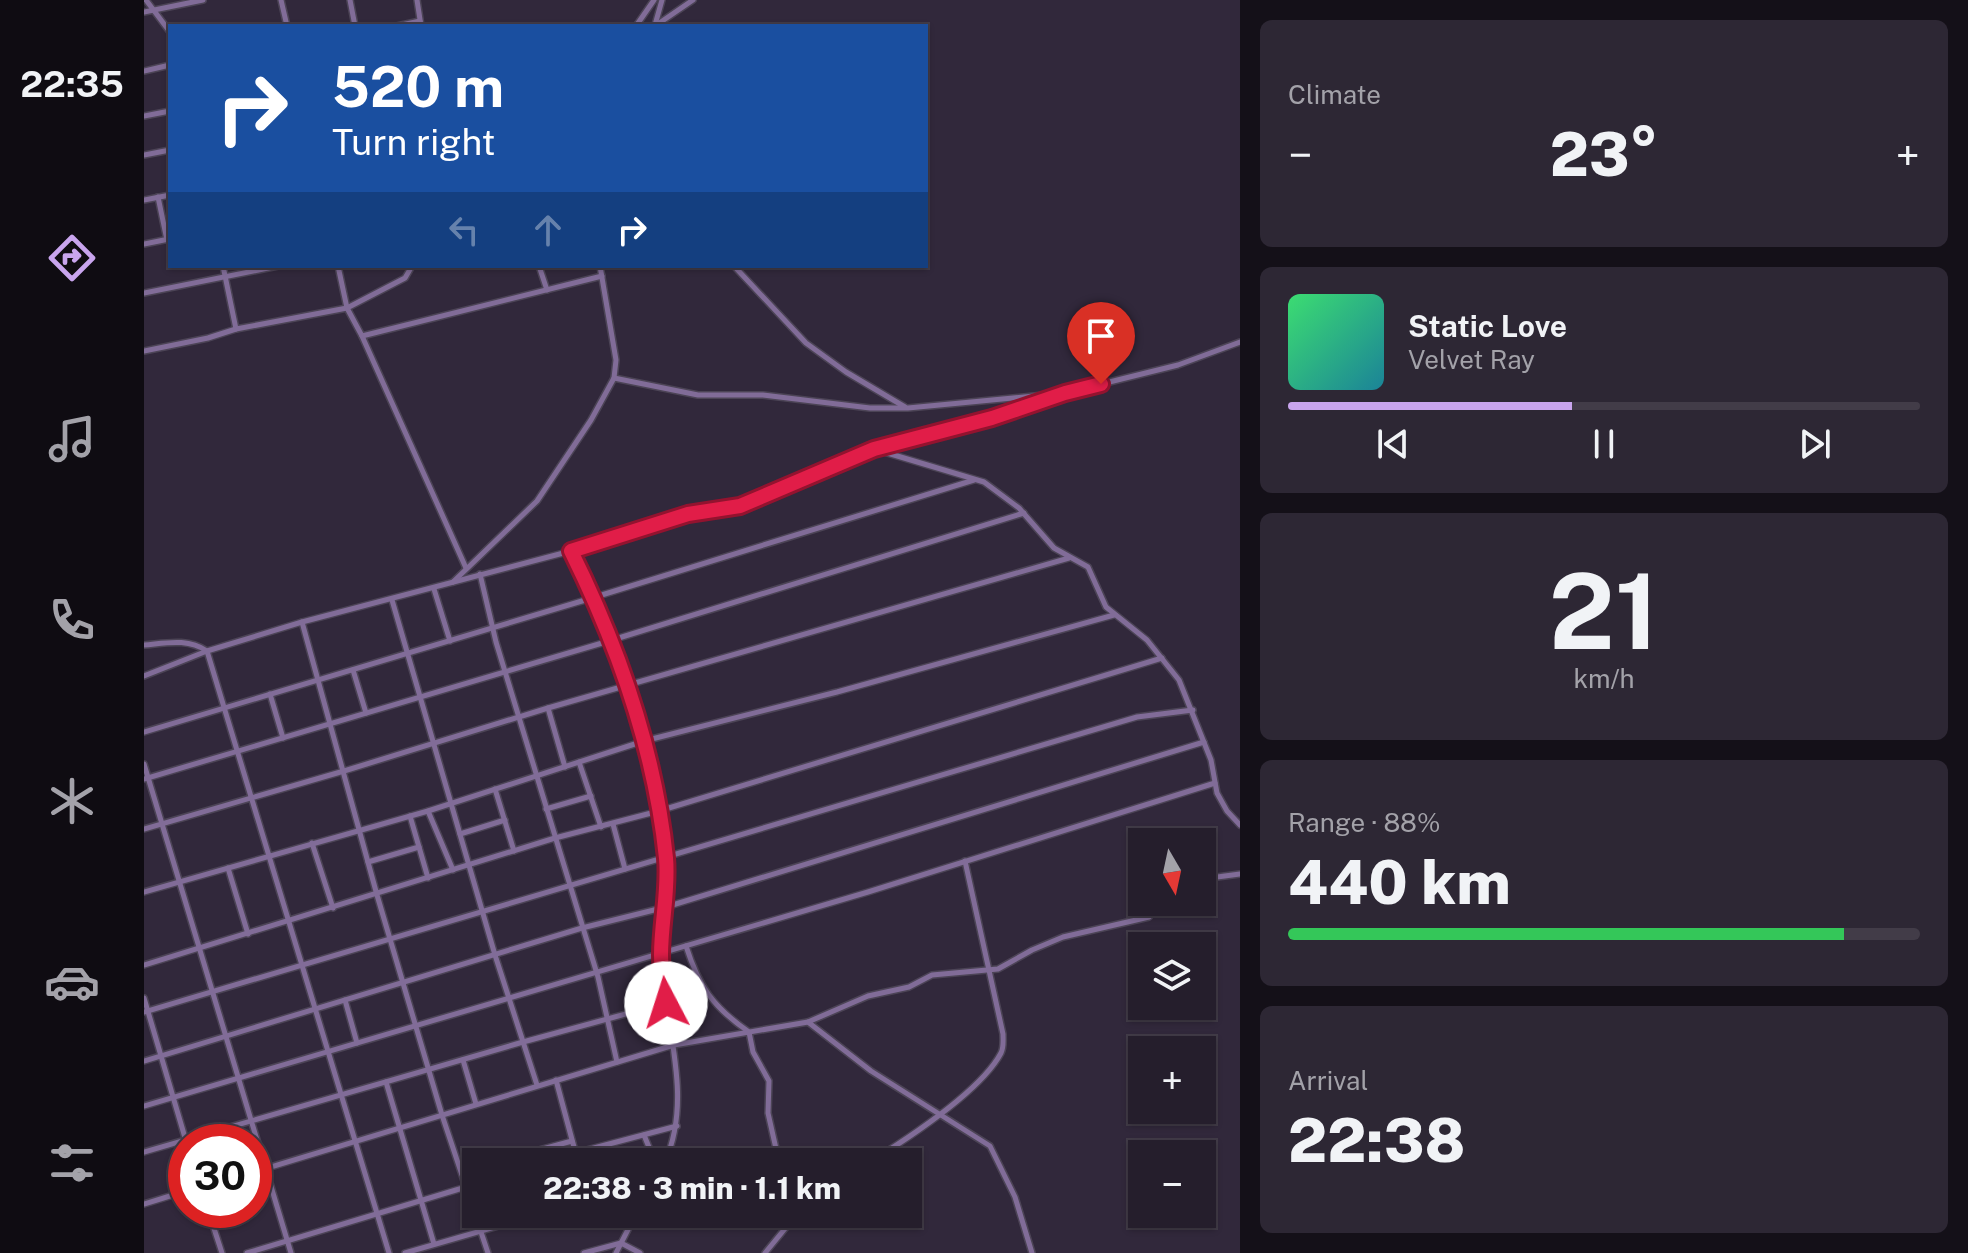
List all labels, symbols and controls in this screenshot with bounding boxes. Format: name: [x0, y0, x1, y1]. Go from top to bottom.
text: 520 m: [332, 54, 504, 120]
icon: right: [200, 56, 304, 160]
text: 22:35: [20, 63, 124, 105]
text: Climate: [1288, 79, 1381, 110]
text: 23°: [1550, 119, 1658, 190]
text: Turn right: [332, 121, 495, 163]
text: −: [1288, 129, 1312, 181]
text: +: [1896, 129, 1920, 181]
icon: left: [442, 208, 486, 252]
icon: ahead: [526, 208, 570, 252]
icon: right: [610, 208, 654, 252]
icon: directions: [44, 230, 100, 286]
pin: [1067, 302, 1135, 384]
text: Static Love: [1408, 308, 1567, 344]
icon: arrive: [1079, 314, 1123, 358]
text: Velvet Ray: [1408, 344, 1535, 375]
icon: music: [44, 411, 100, 467]
icon: previous: [1371, 422, 1415, 466]
icon: pause: [1582, 422, 1626, 466]
icon: next: [1793, 422, 1837, 466]
text: 21: [1549, 550, 1659, 672]
icon: phone: [44, 592, 100, 648]
text: km/h: [1573, 663, 1635, 694]
icon: climate: [44, 773, 100, 829]
text: Range · 88%: [1288, 807, 1440, 838]
north arrow: [1128, 828, 1216, 916]
map controls: [1128, 828, 1216, 1228]
text: 440 km: [1288, 847, 1511, 918]
button: layers: [1128, 932, 1216, 1020]
icon: car: [44, 954, 100, 1010]
position arrow: [624, 961, 708, 1045]
button: +: [1128, 1036, 1216, 1124]
text: Arrival: [1288, 1065, 1368, 1096]
text: 22:38: [1288, 1105, 1465, 1176]
speed limit sign: 30: [168, 1124, 272, 1228]
icon: filters: [44, 1135, 100, 1191]
button: −: [1128, 1140, 1216, 1228]
text: 22:38 · 3 min · 1.1 km: [543, 1170, 841, 1206]

